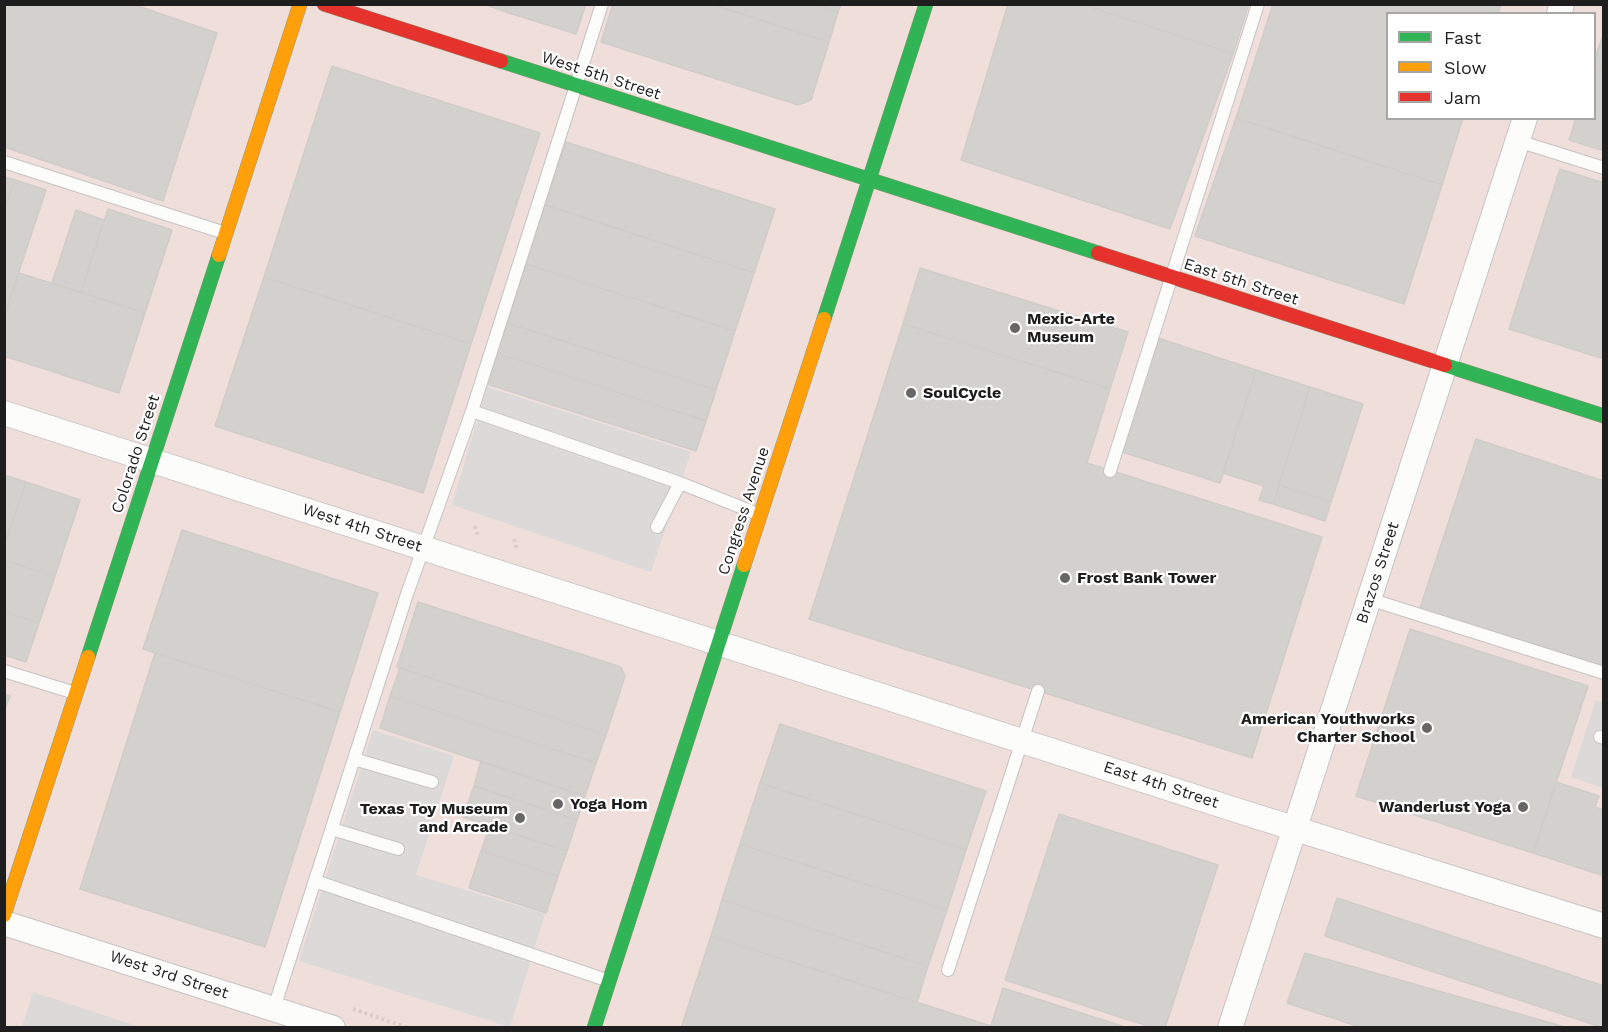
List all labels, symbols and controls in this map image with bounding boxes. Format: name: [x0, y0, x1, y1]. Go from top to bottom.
legend: [1386, 12, 1596, 120]
text: Fast: [1444, 27, 1481, 48]
street label: West 5th Street: [539, 48, 663, 104]
text: Slow: [1444, 57, 1487, 78]
text: Jam: [1444, 87, 1481, 108]
street label: East 5th Street: [1181, 254, 1301, 310]
place label: Mexic-Arte Museum: [1027, 309, 1115, 347]
marker: Mexic-Arte Museum: [1008, 321, 1022, 335]
place label: SoulCycle: [923, 383, 1001, 403]
marker: SoulCycle: [904, 386, 918, 400]
street label: Colorado Street: [108, 392, 164, 516]
street label: Congress Avenue: [714, 445, 774, 577]
street label: West 4th Street: [300, 500, 424, 556]
street label: Brazos Street: [1353, 520, 1403, 626]
place label: Frost Bank Tower: [1077, 568, 1216, 588]
marker: Frost Bank Tower: [1058, 571, 1072, 585]
place label: American Youthworks Charter School: [1241, 709, 1415, 747]
marker: American Youthworks Charter School: [1420, 721, 1434, 735]
street label: East 4th Street: [1101, 757, 1221, 813]
place label: Yoga Hom: [570, 794, 648, 814]
marker: Yoga Hom: [551, 797, 565, 811]
place label: Wanderlust Yoga: [1379, 797, 1511, 817]
place label: Texas Toy Museum and Arcade: [360, 799, 508, 837]
marker: Wanderlust Yoga: [1516, 800, 1530, 814]
marker: Texas Toy Museum and Arcade: [513, 811, 527, 825]
street label: West 3rd Street: [107, 947, 231, 1003]

